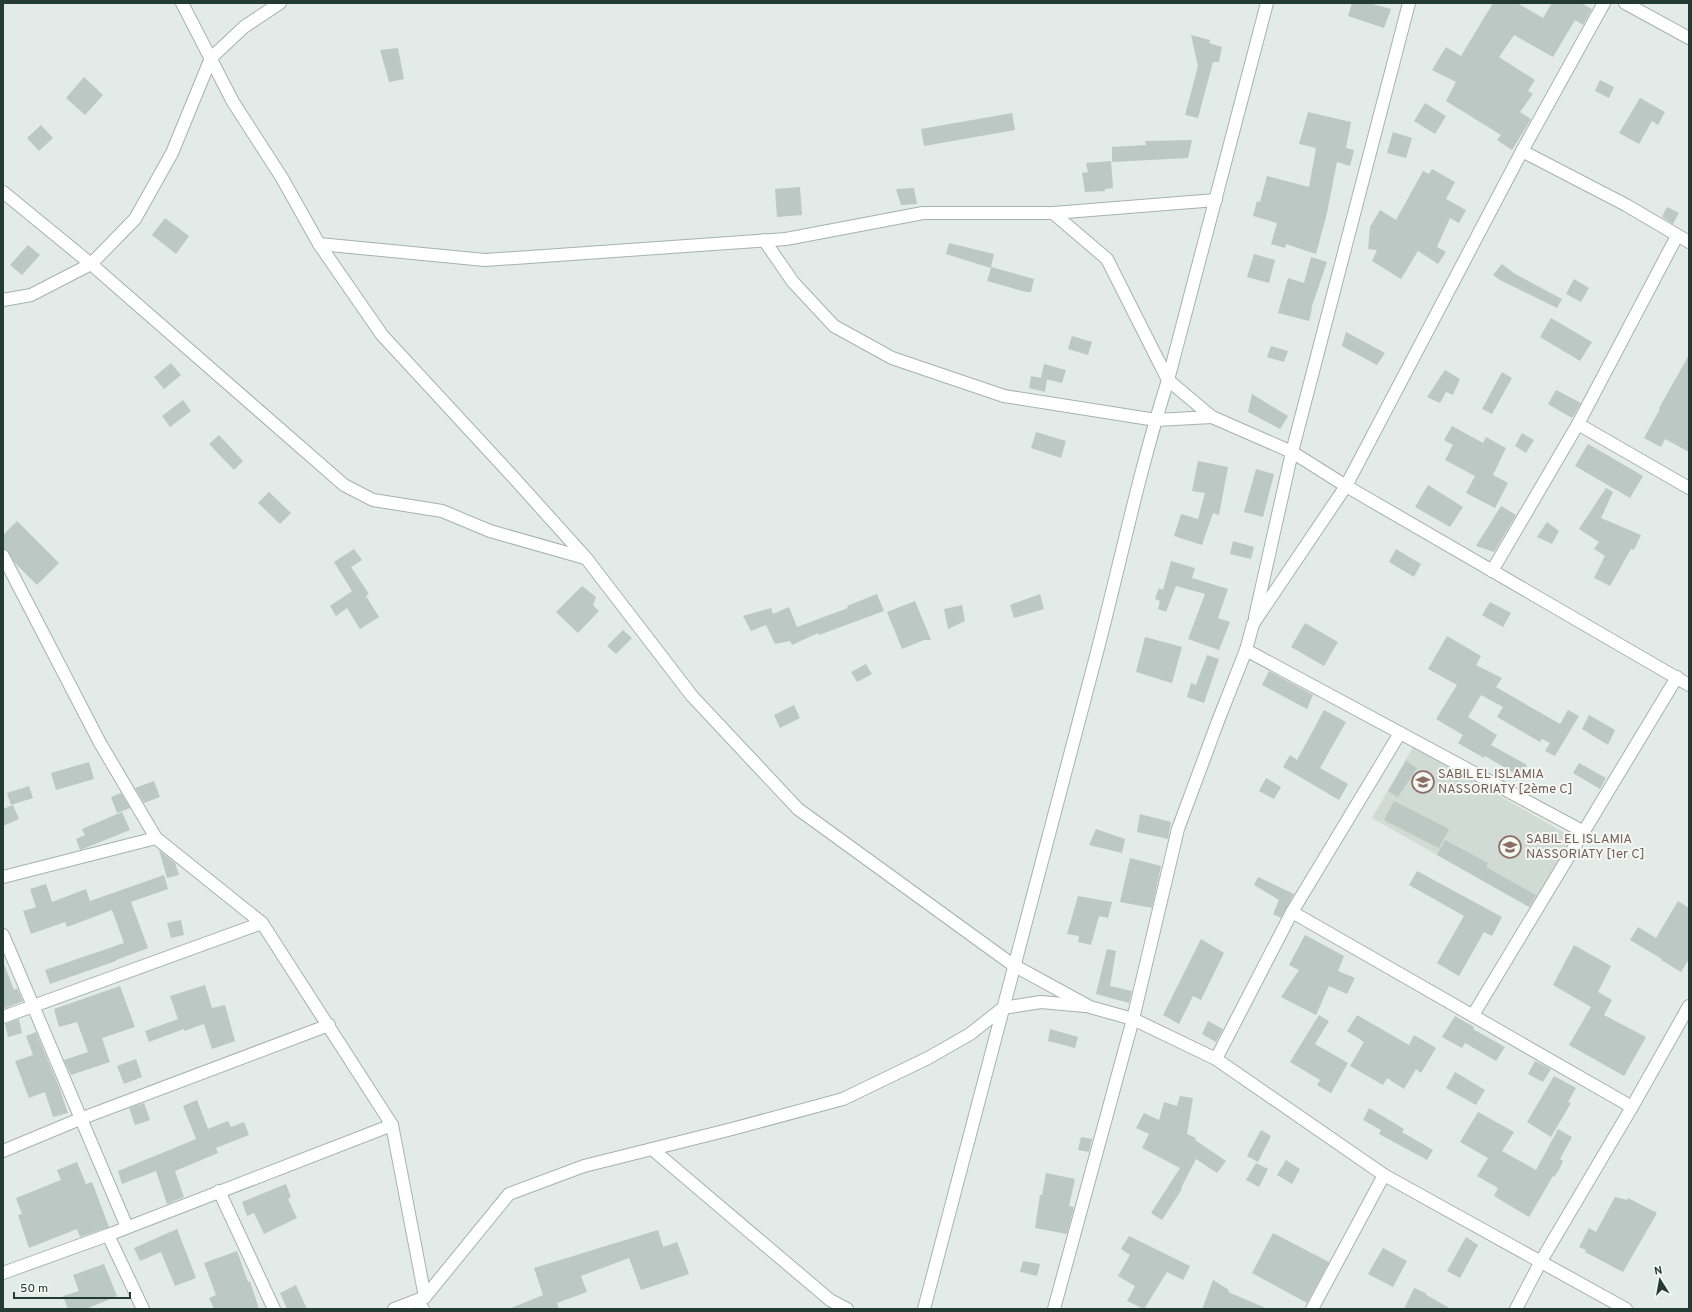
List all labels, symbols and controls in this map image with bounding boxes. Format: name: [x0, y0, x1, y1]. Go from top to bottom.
place label: SABIL EL ISLAMIA NASSORIATY [2ème C]: [1438, 767, 1573, 798]
school or university icon: SABIL EL ISLAMIA NASSORIATY [2ème C]: [1410, 769, 1436, 795]
place label: SABIL EL ISLAMIA NASSORIATY [1er C]: [1526, 832, 1645, 863]
school or university icon: SABIL EL ISLAMIA NASSORIATY [1er C]: [1497, 834, 1523, 860]
north arrow: [1640, 1260, 1680, 1300]
text: N: [1653, 1264, 1663, 1279]
scale bar: [14, 1274, 130, 1300]
text: 50 m: [20, 1281, 48, 1297]

